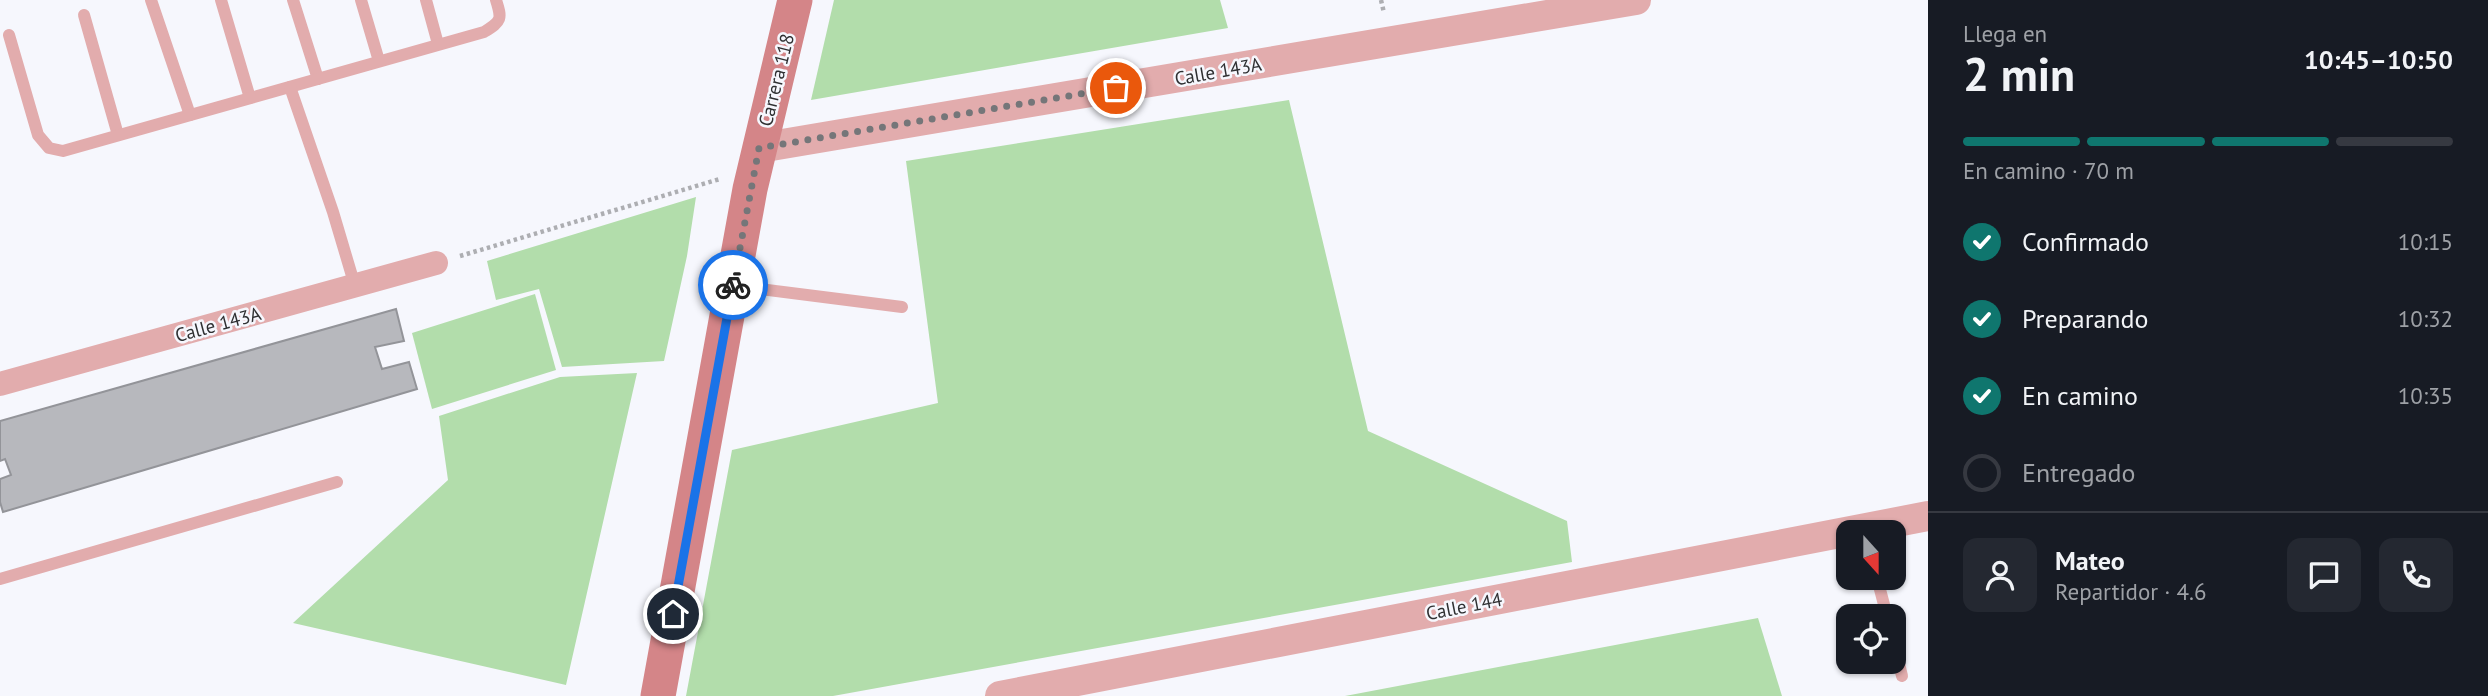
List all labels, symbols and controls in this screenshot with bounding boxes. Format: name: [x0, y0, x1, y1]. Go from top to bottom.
text: Llega en: [1963, 19, 2047, 48]
street label: Carrera 118: [753, 31, 799, 129]
text: 10:45–10:50: [2304, 43, 2453, 76]
text: 2 min: [1963, 44, 2075, 104]
street label: Calle 143A: [1173, 52, 1263, 90]
pin: [1086, 58, 1146, 118]
icon: bag: [1097, 69, 1135, 107]
text: En camino · 70 m: [1963, 156, 2134, 185]
icon: check: [1963, 223, 2001, 261]
text: Confirmado: [2022, 225, 2149, 258]
text: 10:15: [2398, 227, 2453, 256]
courier: [698, 250, 768, 320]
icon: bike: [714, 266, 752, 304]
icon: check: [1963, 300, 2001, 338]
street label: Calle 143A: [172, 301, 264, 347]
text: Preparando: [2022, 302, 2149, 335]
text: 10:32: [2398, 304, 2453, 333]
icon: check: [1963, 377, 2001, 415]
text: En camino: [2022, 379, 2138, 412]
text: 10:35: [2398, 381, 2453, 410]
text: Entregado: [2022, 456, 2136, 489]
north arrow: [1836, 520, 1906, 590]
map controls: [1836, 520, 1906, 674]
button: person: [1963, 538, 2037, 612]
button: chat: [2287, 538, 2361, 612]
button: phone: [2379, 538, 2453, 612]
text: Mateo: [2055, 544, 2125, 577]
text: Repartidor · 4.6: [2055, 577, 2207, 606]
pin: [643, 584, 703, 644]
street label: Calle 144: [1424, 587, 1504, 625]
icon: home: [654, 595, 692, 633]
button: locate: [1836, 604, 1906, 674]

